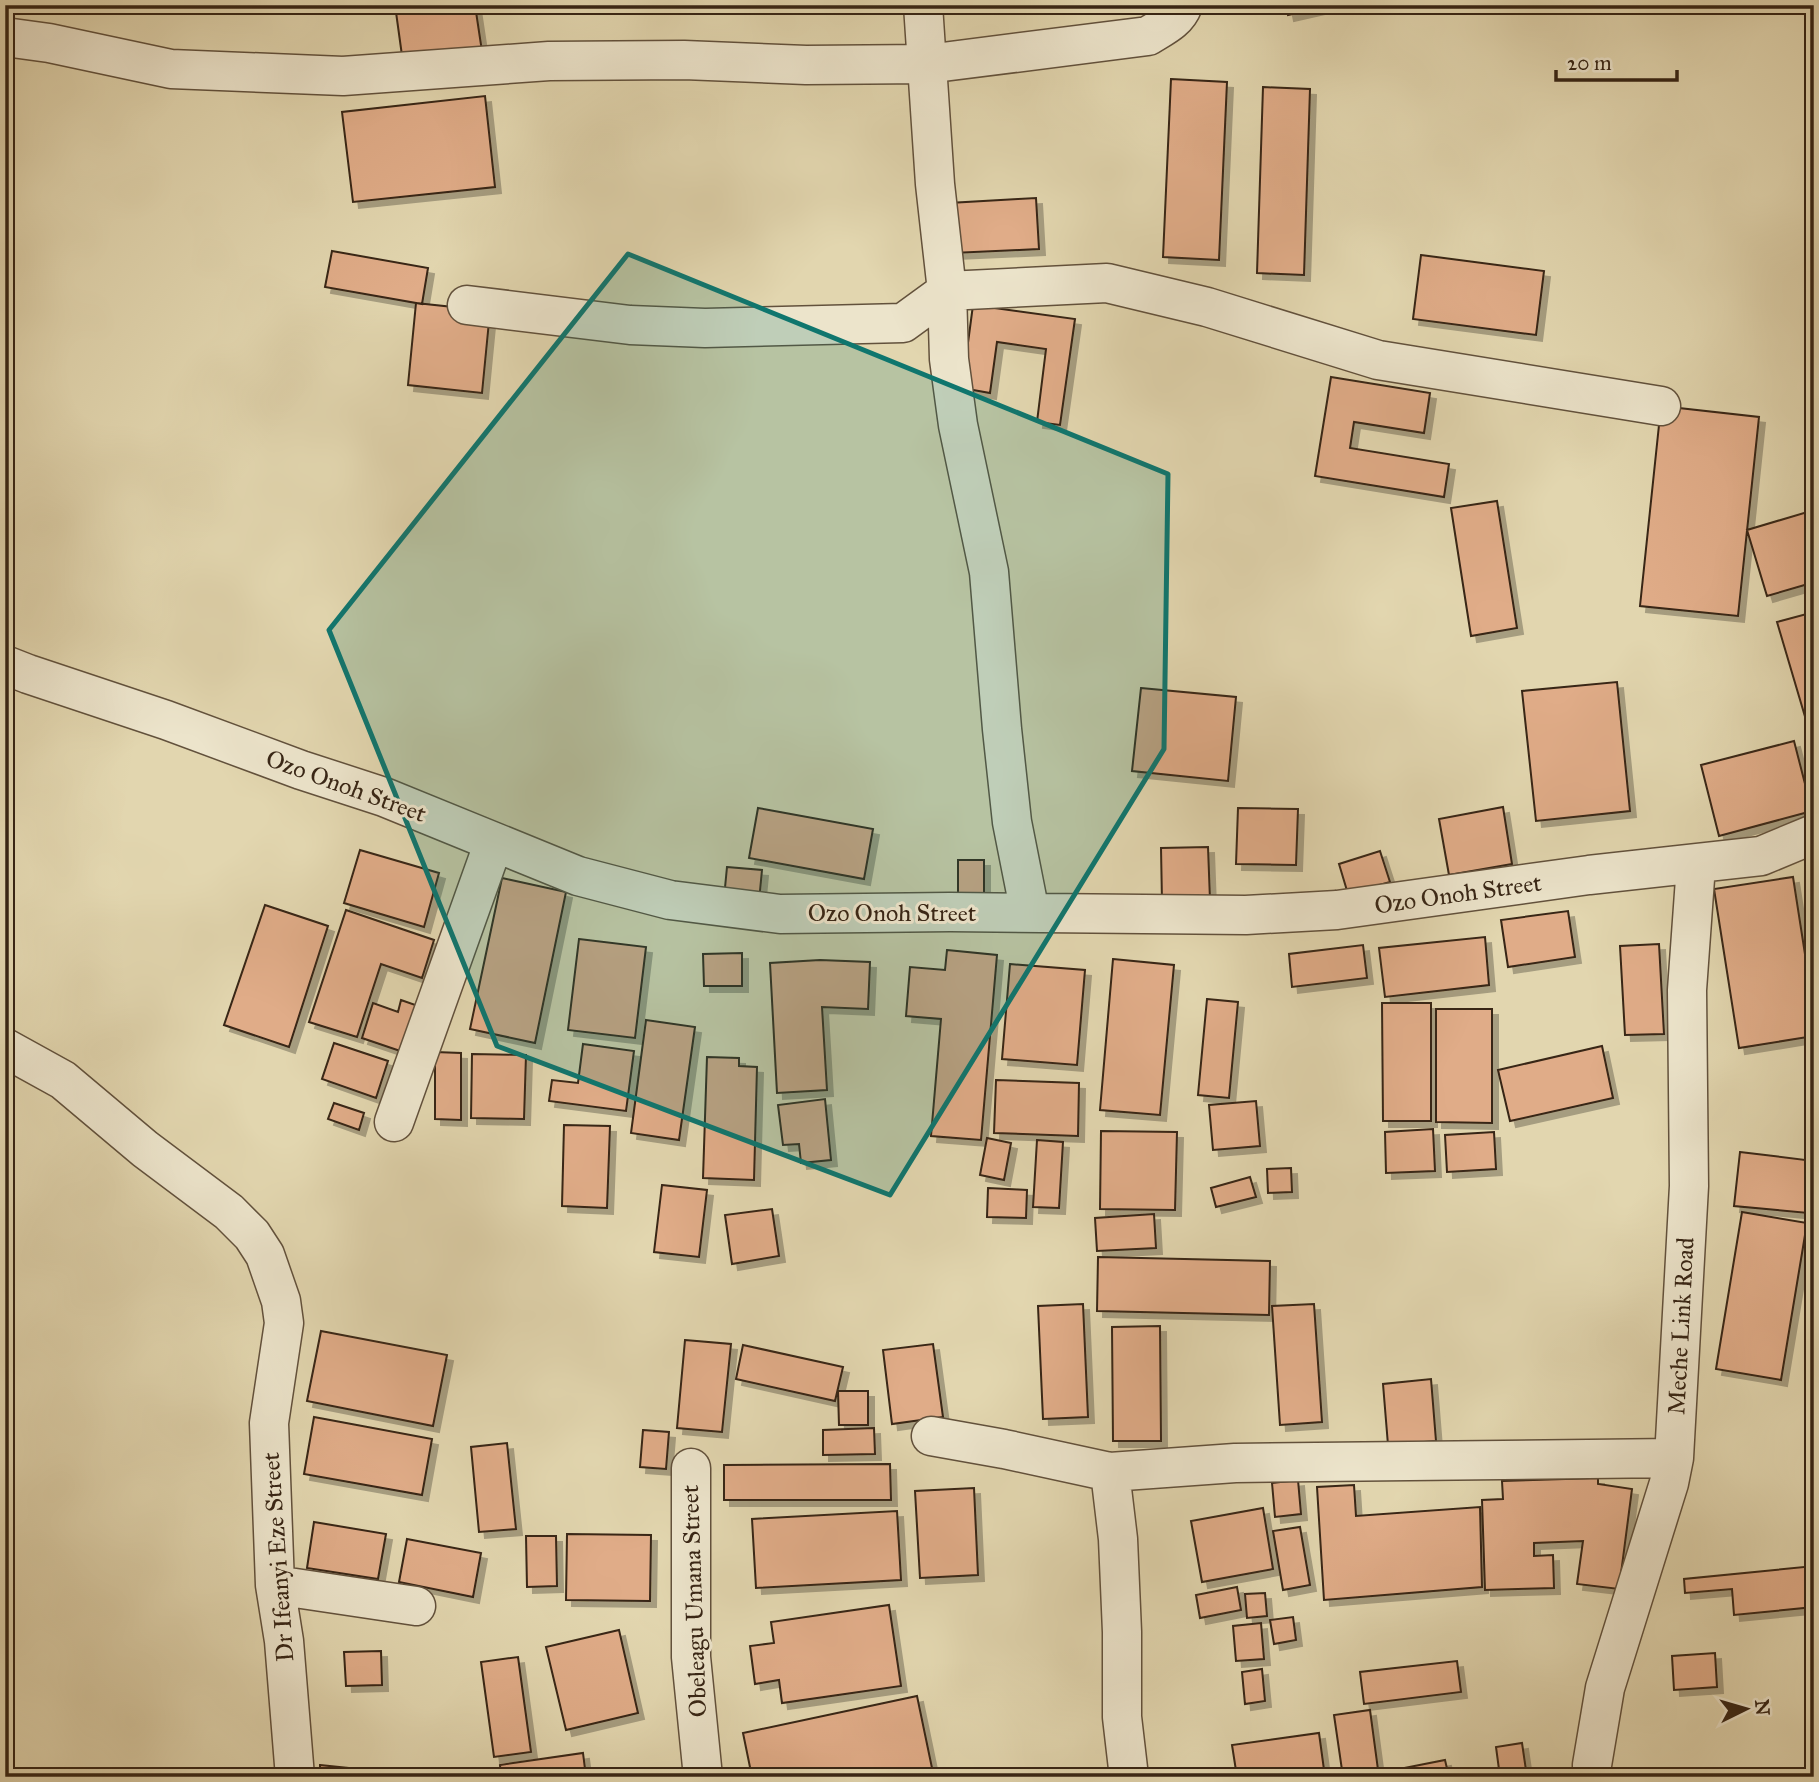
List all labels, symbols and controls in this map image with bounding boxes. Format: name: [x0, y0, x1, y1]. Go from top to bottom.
scale bar: [1556, 38, 1677, 82]
text: 20 m: [1567, 50, 1612, 76]
street label: Ozo Onoh Street: [262, 743, 431, 829]
street label: Ozo Onoh Street: [1373, 867, 1544, 921]
street label: Ozo Onoh Street: [808, 898, 977, 928]
street label: Meche Link Road: [1661, 1236, 1701, 1416]
street label: Dr Ifeanyi Eze Street: [256, 1451, 300, 1663]
street label: Obeleagu Umana Street: [675, 1484, 713, 1718]
north arrow: [1710, 1674, 1780, 1744]
text: N: [1750, 1699, 1775, 1717]

